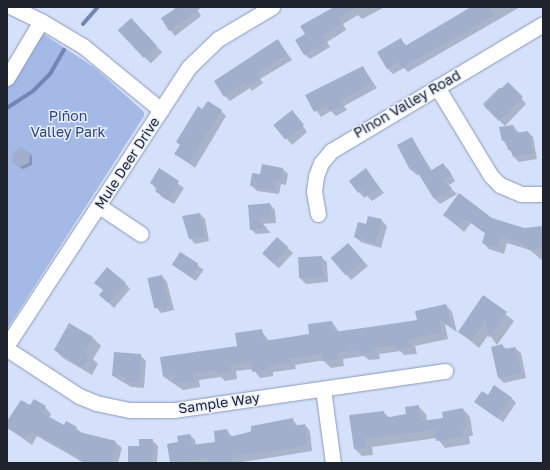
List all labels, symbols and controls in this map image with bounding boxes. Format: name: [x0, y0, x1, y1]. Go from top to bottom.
street label: Pinon Valley Road: [350, 67, 464, 141]
park label: Piñon Valley Park: [31, 108, 105, 140]
street label: Mule Deer Drive: [91, 114, 163, 212]
street label: Sample Way: [177, 389, 261, 417]

